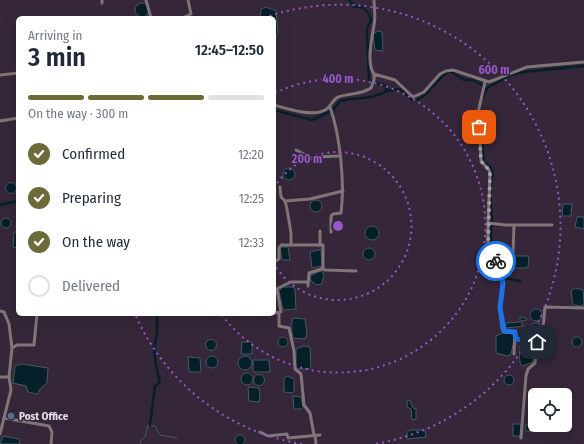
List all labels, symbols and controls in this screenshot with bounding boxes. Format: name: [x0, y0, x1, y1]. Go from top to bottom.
text: Arriving in: [28, 28, 82, 43]
text: 12:45–12:50: [195, 41, 264, 59]
text: 3 min: [28, 42, 86, 73]
text: 600 m: [478, 63, 510, 77]
text: 400 m: [323, 72, 353, 86]
text: On the way · 300 m: [28, 106, 128, 121]
pin: [462, 110, 496, 144]
icon: bag: [468, 116, 490, 138]
icon: check: [28, 143, 50, 165]
text: Confirmed: [62, 145, 125, 163]
text: 12:20: [238, 147, 264, 162]
text: 200 m: [291, 152, 322, 166]
icon: check: [28, 187, 50, 209]
text: Preparing: [62, 189, 121, 207]
text: 12:25: [239, 191, 264, 206]
centre of rings: [331, 219, 345, 233]
icon: check: [28, 231, 50, 253]
text: On the way: [62, 233, 130, 251]
text: 12:33: [239, 235, 264, 250]
courier: [476, 241, 516, 281]
icon: bike: [485, 250, 507, 272]
text: Delivered: [62, 277, 120, 295]
pin: [520, 325, 554, 359]
icon: home: [526, 331, 548, 353]
map controls: [528, 388, 572, 432]
button: locate: [528, 388, 572, 432]
place label: Post Office: [19, 410, 69, 423]
marker: Post Office: [6, 411, 16, 421]

